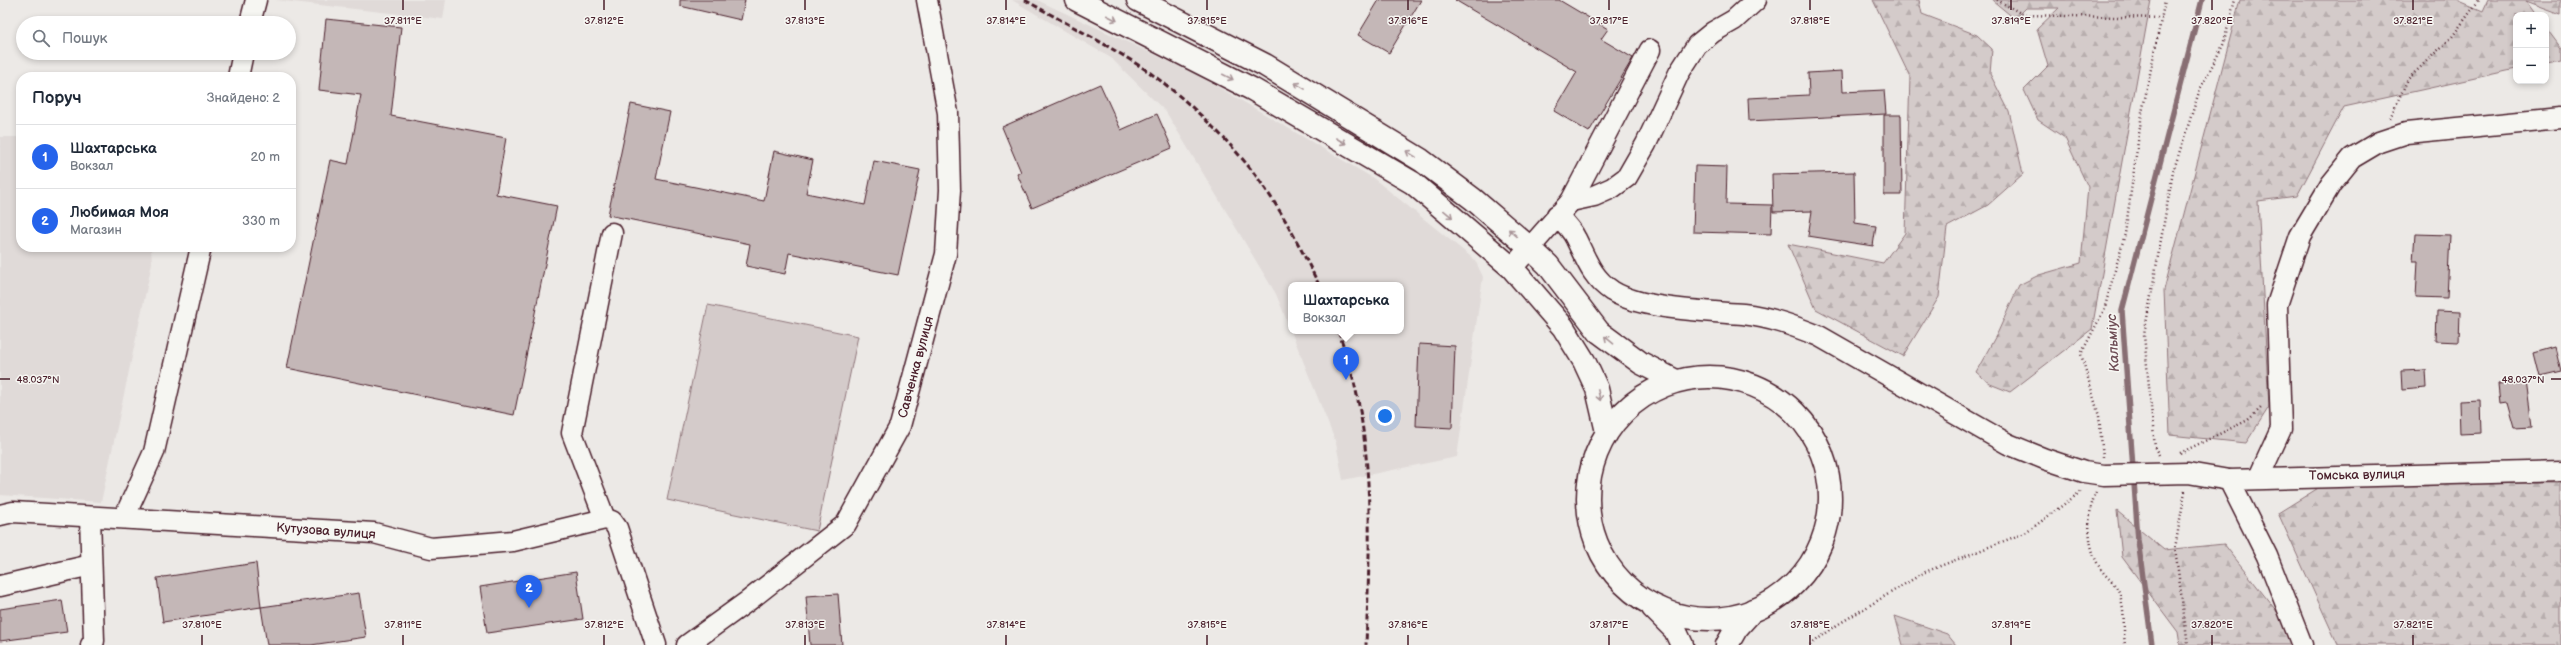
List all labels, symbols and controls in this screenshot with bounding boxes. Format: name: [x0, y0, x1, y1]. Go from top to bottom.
map controls: [2513, 12, 2549, 84]
button: +: [2513, 12, 2549, 48]
text: 37.811°E: [384, 15, 422, 27]
text: 37.812°E: [584, 15, 624, 27]
text: 37.813°E: [785, 15, 825, 27]
text: 37.814°E: [986, 15, 1026, 27]
one-way arrow: [1106, 15, 1118, 22]
text: 37.815°E: [1187, 15, 1227, 27]
text: 37.816°E: [1388, 15, 1428, 27]
text: 37.817°E: [1590, 15, 1629, 27]
text: 37.818°E: [1790, 15, 1830, 27]
text: 37.819°E: [1991, 15, 2031, 27]
text: 37.820°E: [2191, 15, 2233, 27]
text: 37.821°E: [2393, 15, 2433, 27]
search box: [16, 16, 296, 60]
icon: search: [30, 27, 52, 49]
text: Пошук: [62, 29, 108, 48]
button: −: [2513, 48, 2549, 84]
one-way arrow: [1221, 74, 1233, 81]
one-way arrow: [1295, 82, 1306, 90]
text: Поруч: [32, 88, 82, 108]
text: Знайдено: 2: [207, 90, 280, 106]
one-way arrow: [1335, 138, 1347, 146]
text: Шахтарська: [70, 139, 157, 158]
text: 1: [42, 149, 48, 165]
text: 20 m: [250, 149, 280, 165]
one-way arrow: [1405, 150, 1416, 158]
text: Вокзал: [70, 158, 113, 174]
text: Любимая Моя: [70, 203, 169, 222]
one-way arrow: [1443, 209, 1453, 218]
text: 2: [41, 213, 49, 229]
text: 330 m: [242, 213, 280, 229]
text: Магазин: [70, 222, 122, 238]
one-way arrow: [1508, 229, 1519, 238]
popup: [1288, 282, 1404, 334]
text: Шахтарська: [1303, 291, 1389, 310]
text: Вокзал: [1303, 310, 1346, 326]
water label: Кальміус: [2103, 313, 2123, 373]
street label: Савченка вулиця: [895, 314, 937, 420]
one-way arrow: [1604, 335, 1615, 344]
pin: 1: [1333, 347, 1359, 380]
text: 48.037°N: [17, 374, 59, 386]
text: 48.037°N: [2502, 374, 2544, 386]
one-way arrow: [1595, 389, 1603, 402]
your location: [1375, 406, 1395, 426]
street label: Томська вулиця: [2309, 466, 2405, 484]
street label: Кутузова вулиця: [276, 520, 376, 542]
pin: 2: [516, 575, 542, 608]
text: 37.810°E: [182, 619, 222, 631]
text: 37.811°E: [384, 619, 422, 631]
text: 37.812°E: [584, 619, 624, 631]
text: 37.813°E: [785, 619, 825, 631]
text: 37.814°E: [986, 619, 1026, 631]
text: 37.815°E: [1187, 619, 1227, 631]
text: 37.816°E: [1388, 619, 1428, 631]
text: 37.817°E: [1590, 619, 1629, 631]
text: 37.818°E: [1790, 619, 1830, 631]
text: 37.819°E: [1991, 619, 2031, 631]
text: 37.820°E: [2191, 619, 2233, 631]
text: 37.821°E: [2393, 619, 2433, 631]

